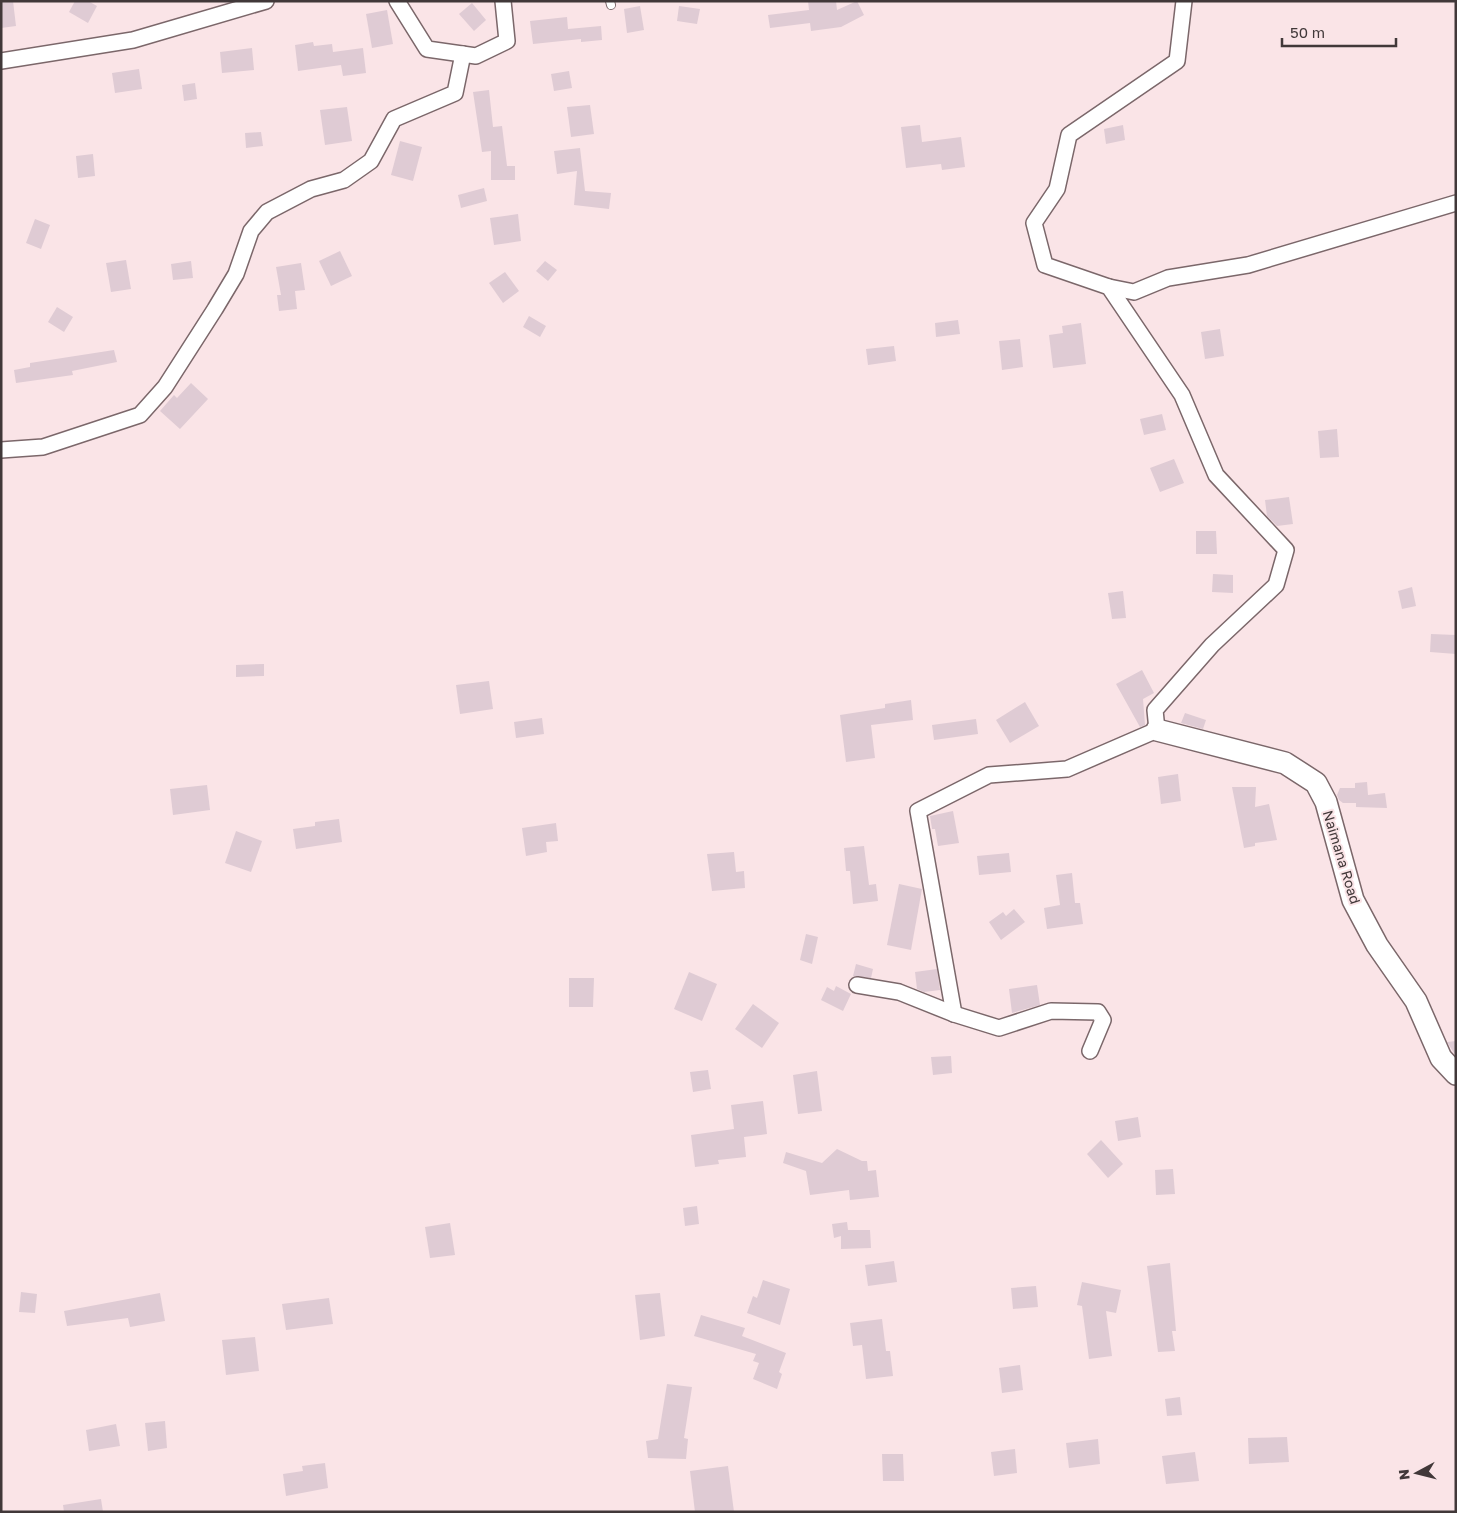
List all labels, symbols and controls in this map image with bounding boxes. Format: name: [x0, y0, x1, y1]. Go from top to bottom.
scale bar: [1282, 15, 1396, 47]
text: 50 m: [1290, 23, 1325, 41]
street label: Naimana Road: [1320, 808, 1364, 906]
north arrow: [1392, 1448, 1442, 1498]
text: N: [1395, 1468, 1413, 1481]

